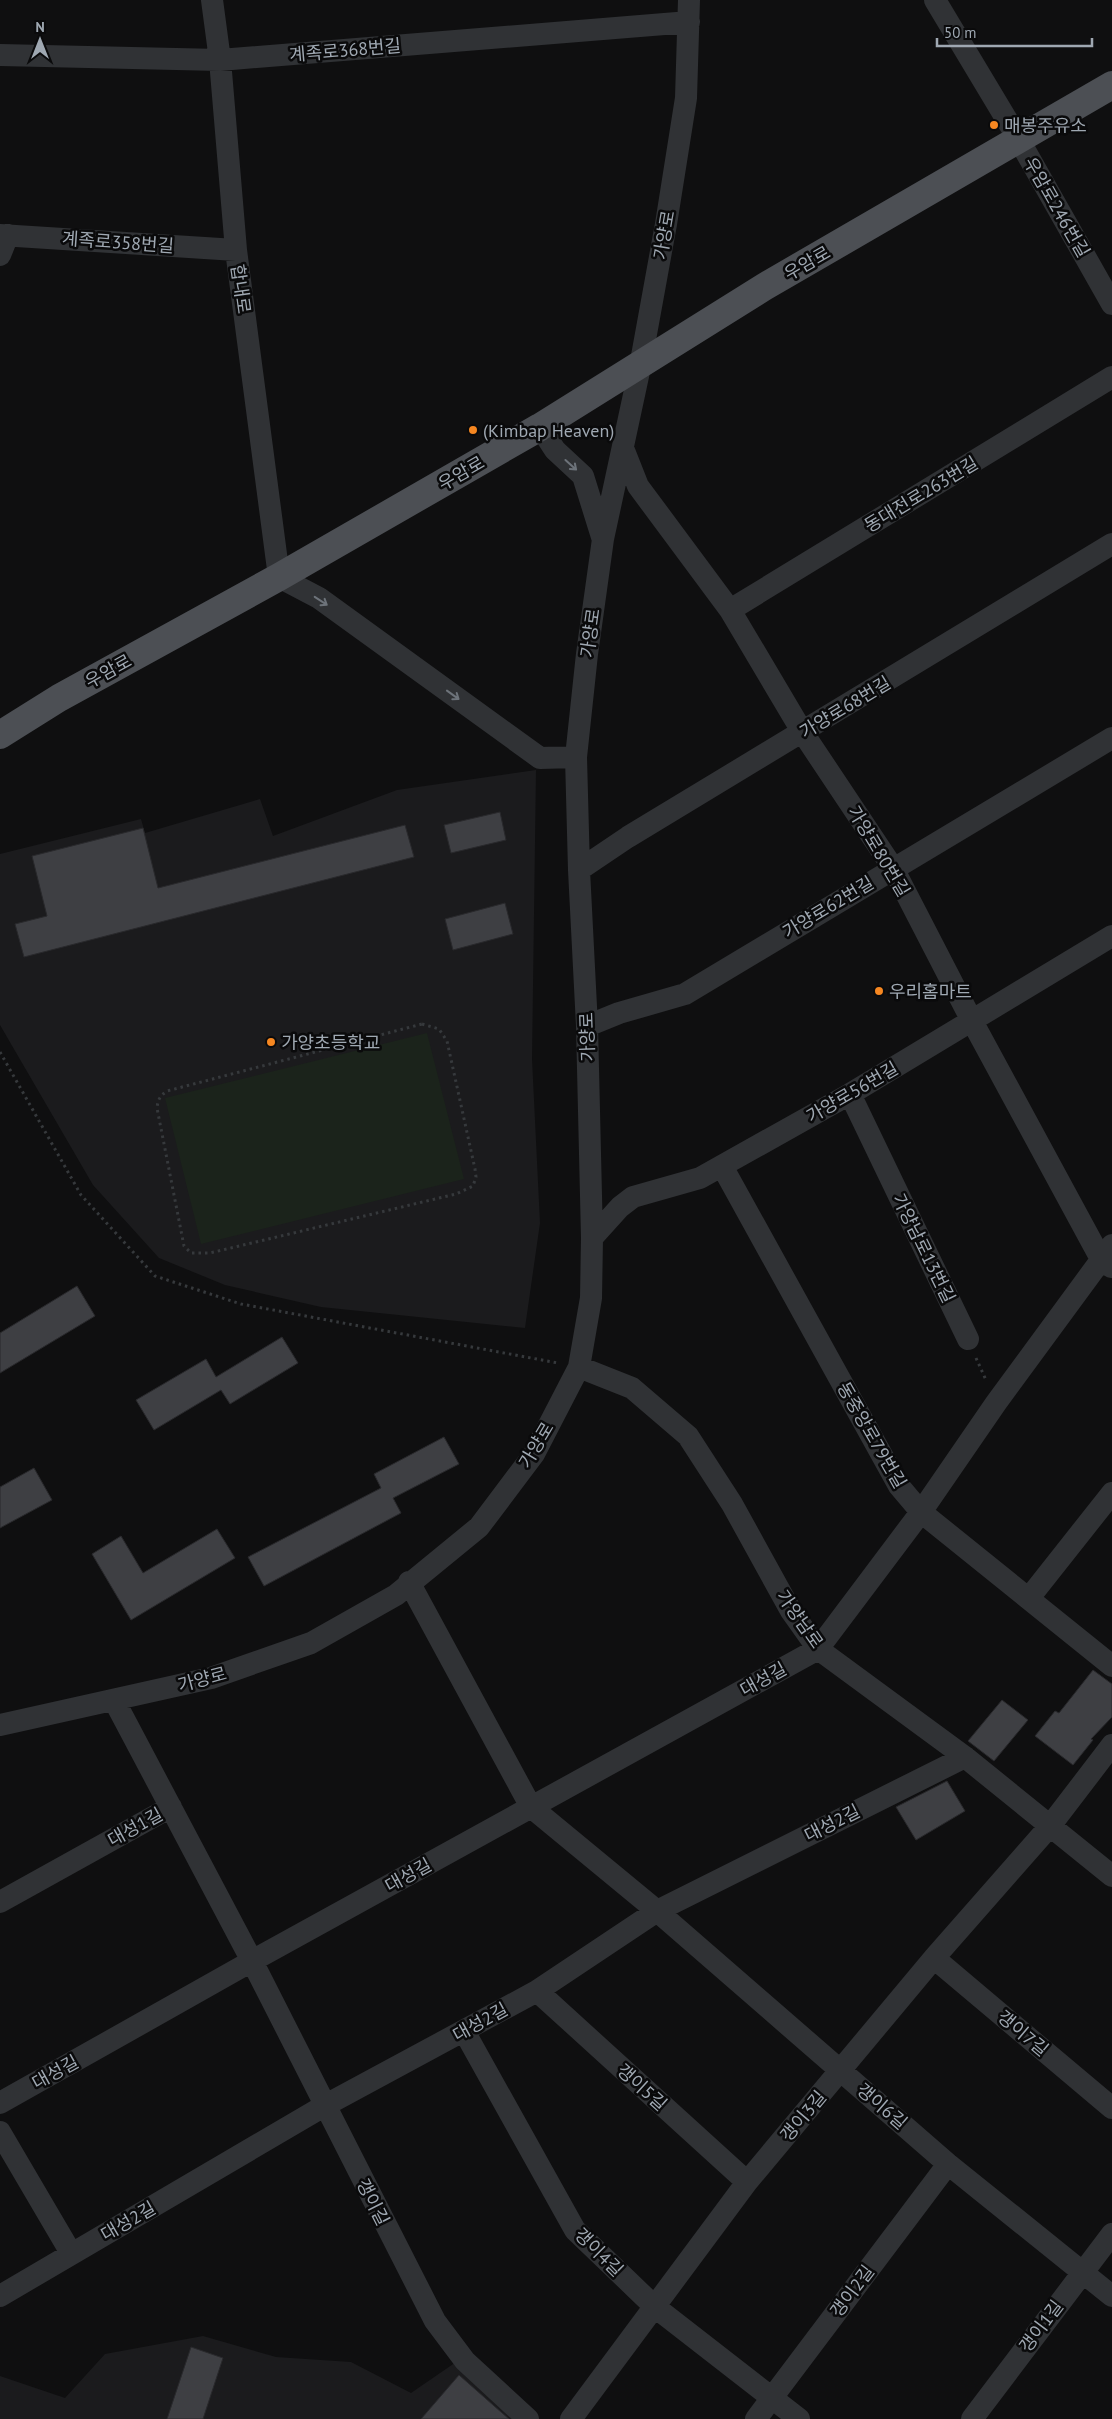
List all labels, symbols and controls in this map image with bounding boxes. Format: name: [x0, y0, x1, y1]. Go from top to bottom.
north arrow: [15, 15, 65, 65]
scale bar: [937, 15, 1092, 47]
text: N: [35, 18, 45, 36]
text: 50 m: [944, 23, 977, 42]
street label: 계족로368번길: [288, 34, 402, 66]
place label: 매봉주유소: [1004, 114, 1087, 137]
marker: 매봉주유소: [988, 119, 1000, 131]
street label: 우암로246번길: [1019, 153, 1095, 261]
street label: 가양로: [648, 209, 680, 261]
street label: 계족로358번길: [61, 227, 175, 257]
street label: 우암로: [780, 241, 834, 285]
street label: 합내로: [226, 263, 256, 315]
place label: (Kimbap Heaven): [483, 419, 614, 442]
marker: (Kimbap Heaven): [467, 424, 479, 436]
street label: 우암로: [434, 451, 488, 495]
street label: 동대전로263번길: [860, 451, 982, 537]
one-way arrow: [564, 459, 577, 471]
one-way arrow: [314, 596, 328, 606]
street label: 가양로: [575, 607, 605, 659]
street label: 우암로: [81, 649, 135, 693]
street label: 가양로68번길: [795, 671, 895, 743]
one-way arrow: [446, 690, 459, 701]
street label: 가양로80번길: [843, 801, 915, 901]
street label: 가양로62번길: [778, 871, 878, 943]
place label: 우리홈마트: [889, 980, 972, 1003]
marker: 우리홈마트: [873, 985, 885, 997]
street label: 가양로: [575, 1012, 599, 1062]
place label: 가양초등학교: [281, 1031, 380, 1054]
marker: 가양초등학교: [265, 1036, 277, 1048]
street label: 가양로56번길: [802, 1056, 902, 1128]
street label: 가양남로13번길: [888, 1189, 960, 1307]
street label: 동중앙로79번길: [832, 1378, 912, 1492]
street label: 가양로: [513, 1418, 559, 1472]
street label: 가양남로: [772, 1585, 828, 1653]
street label: 대성길: [736, 1657, 790, 1701]
street label: 가양로: [175, 1661, 229, 1697]
street label: 대성2길: [800, 1799, 864, 1847]
street label: 대성1길: [103, 1803, 167, 1851]
street label: 대성길: [381, 1853, 435, 1897]
street label: 대성2길: [448, 1998, 512, 2046]
street label: 갱이7길: [993, 2005, 1053, 2061]
street label: 대성길: [28, 2050, 82, 2094]
street label: 갱이5길: [612, 2059, 672, 2115]
street label: 갱이6길: [852, 2078, 912, 2134]
street label: 갱이3길: [775, 2086, 831, 2146]
street label: 갱이길: [351, 2175, 395, 2229]
street label: 대성2길: [96, 2196, 160, 2246]
street label: 갱이4길: [570, 2223, 628, 2281]
street label: 갱이2길: [825, 2260, 879, 2322]
street label: 갱이1길: [1014, 2295, 1068, 2357]

